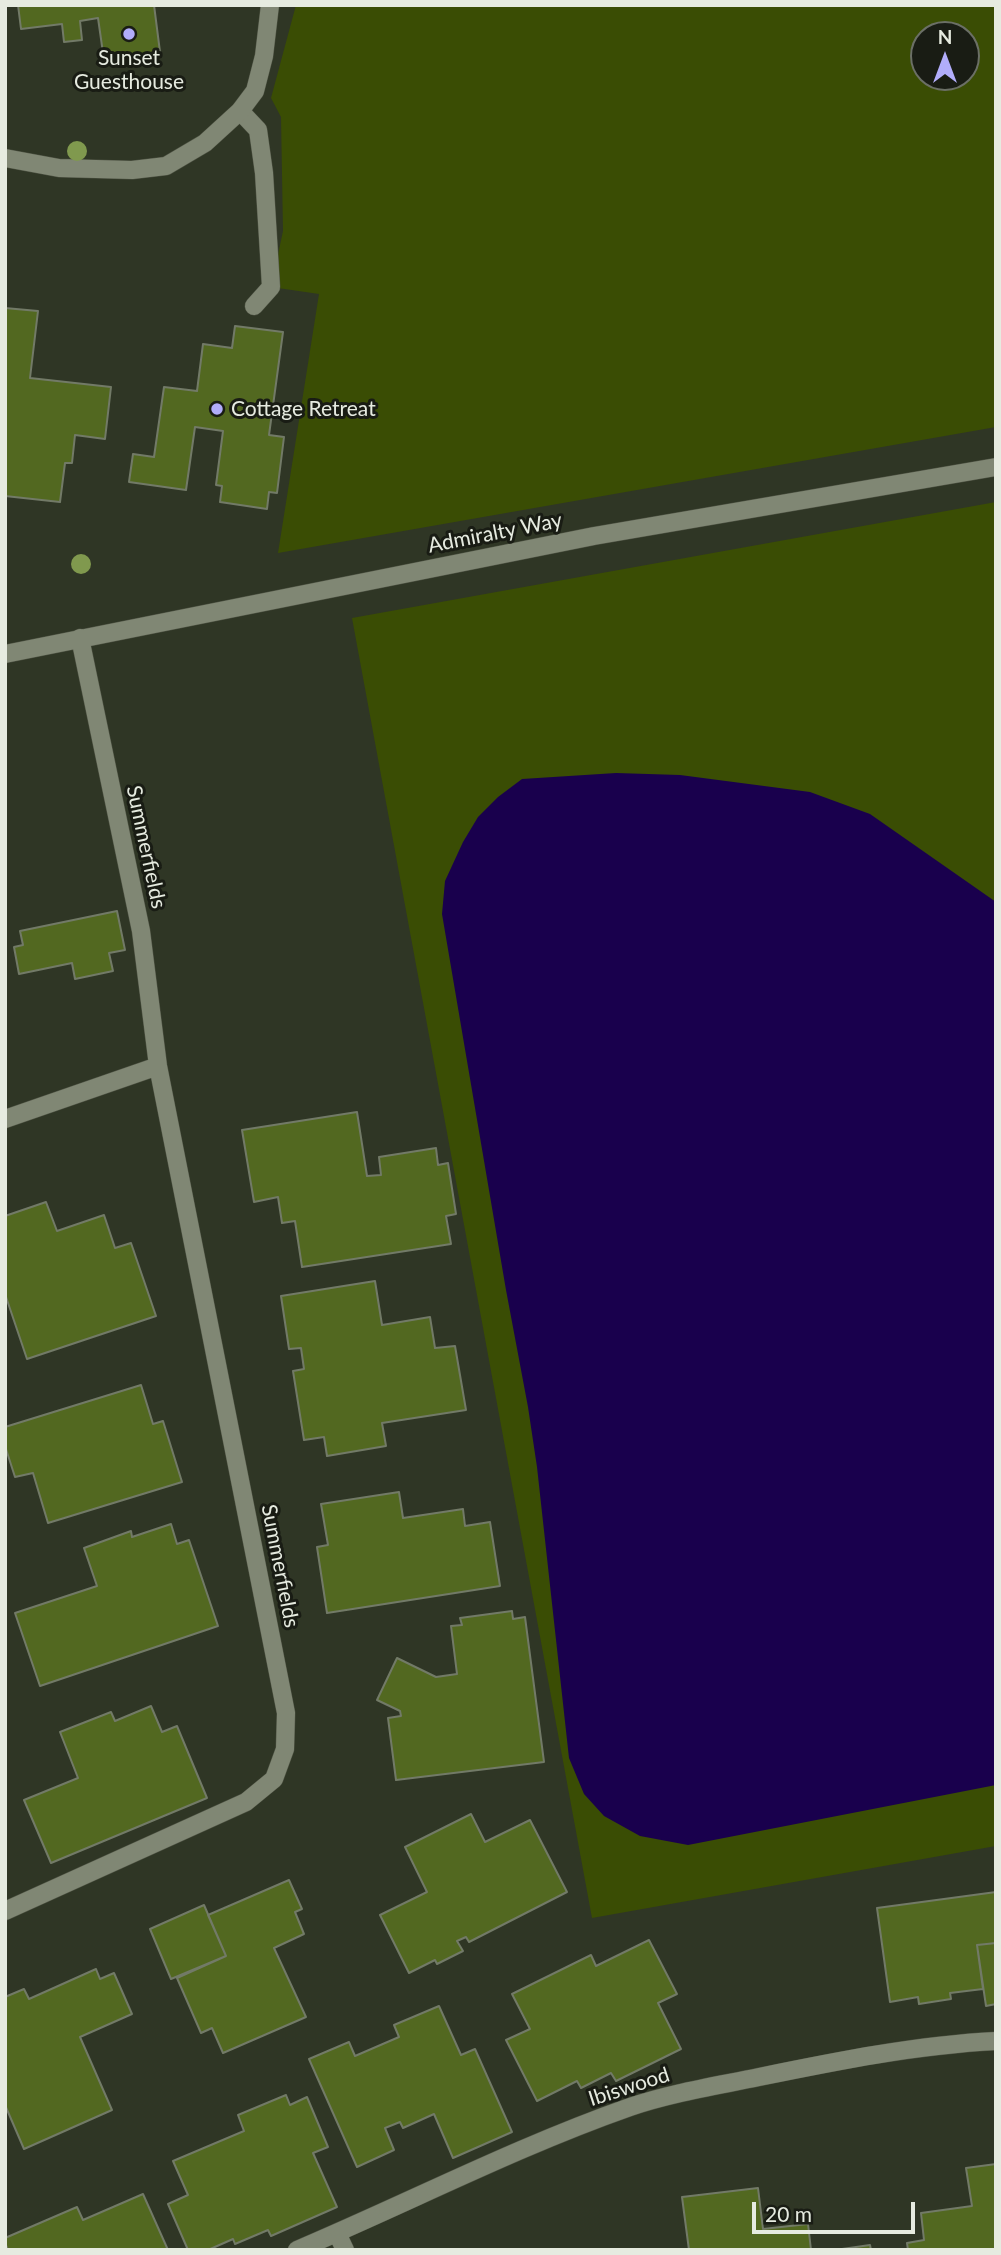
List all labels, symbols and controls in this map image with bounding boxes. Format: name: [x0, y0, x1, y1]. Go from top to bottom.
north arrow: [910, 21, 980, 91]
text: N: [938, 25, 952, 48]
marker: Sunset Guesthouse: [121, 26, 137, 42]
place label: Sunset Guesthouse: [74, 45, 184, 95]
place label: Cottage Retreat: [231, 396, 376, 422]
marker: Cottage Retreat: [209, 401, 225, 417]
street label: Admiralty Way: [426, 508, 564, 558]
street label: Summerfields: [121, 783, 171, 911]
street label: Summerfields: [256, 1502, 304, 1630]
street label: Ibiswood: [585, 2062, 673, 2112]
scale bar: [756, 2188, 919, 2232]
text: 20 m: [765, 2201, 812, 2226]

